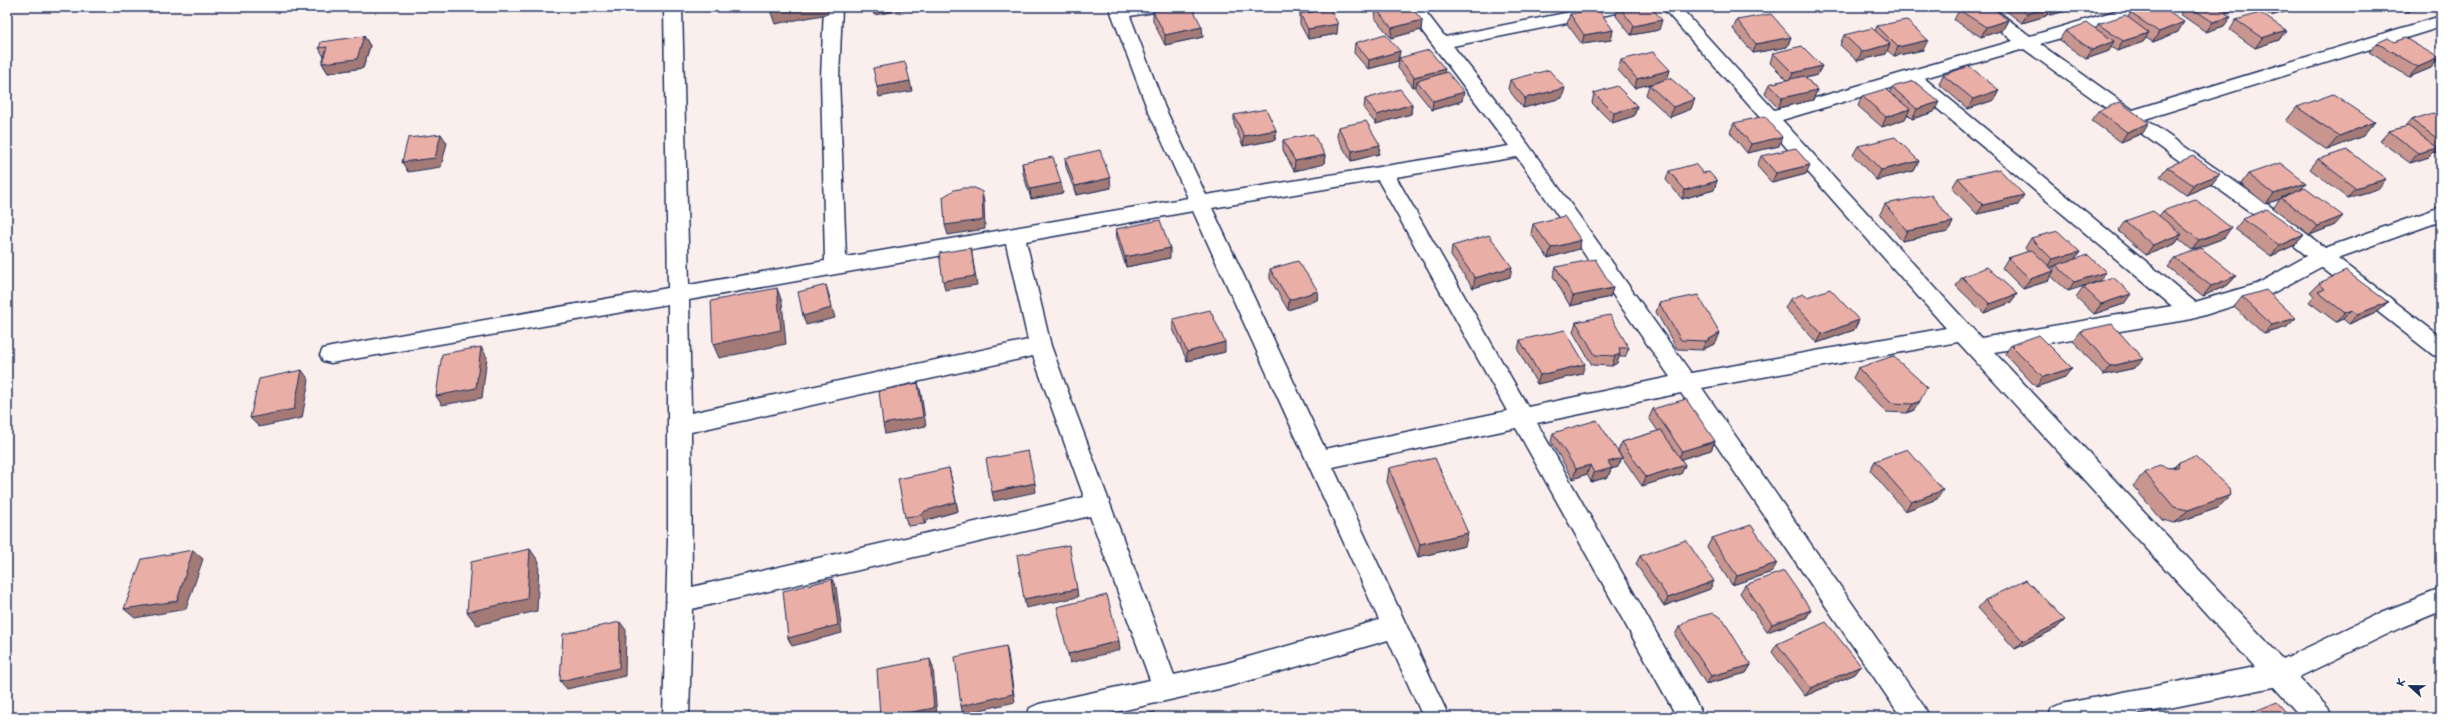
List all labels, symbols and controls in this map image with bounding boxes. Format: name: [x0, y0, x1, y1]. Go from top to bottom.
north arrow: [2390, 666, 2430, 706]
text: K: [2392, 676, 2409, 688]

